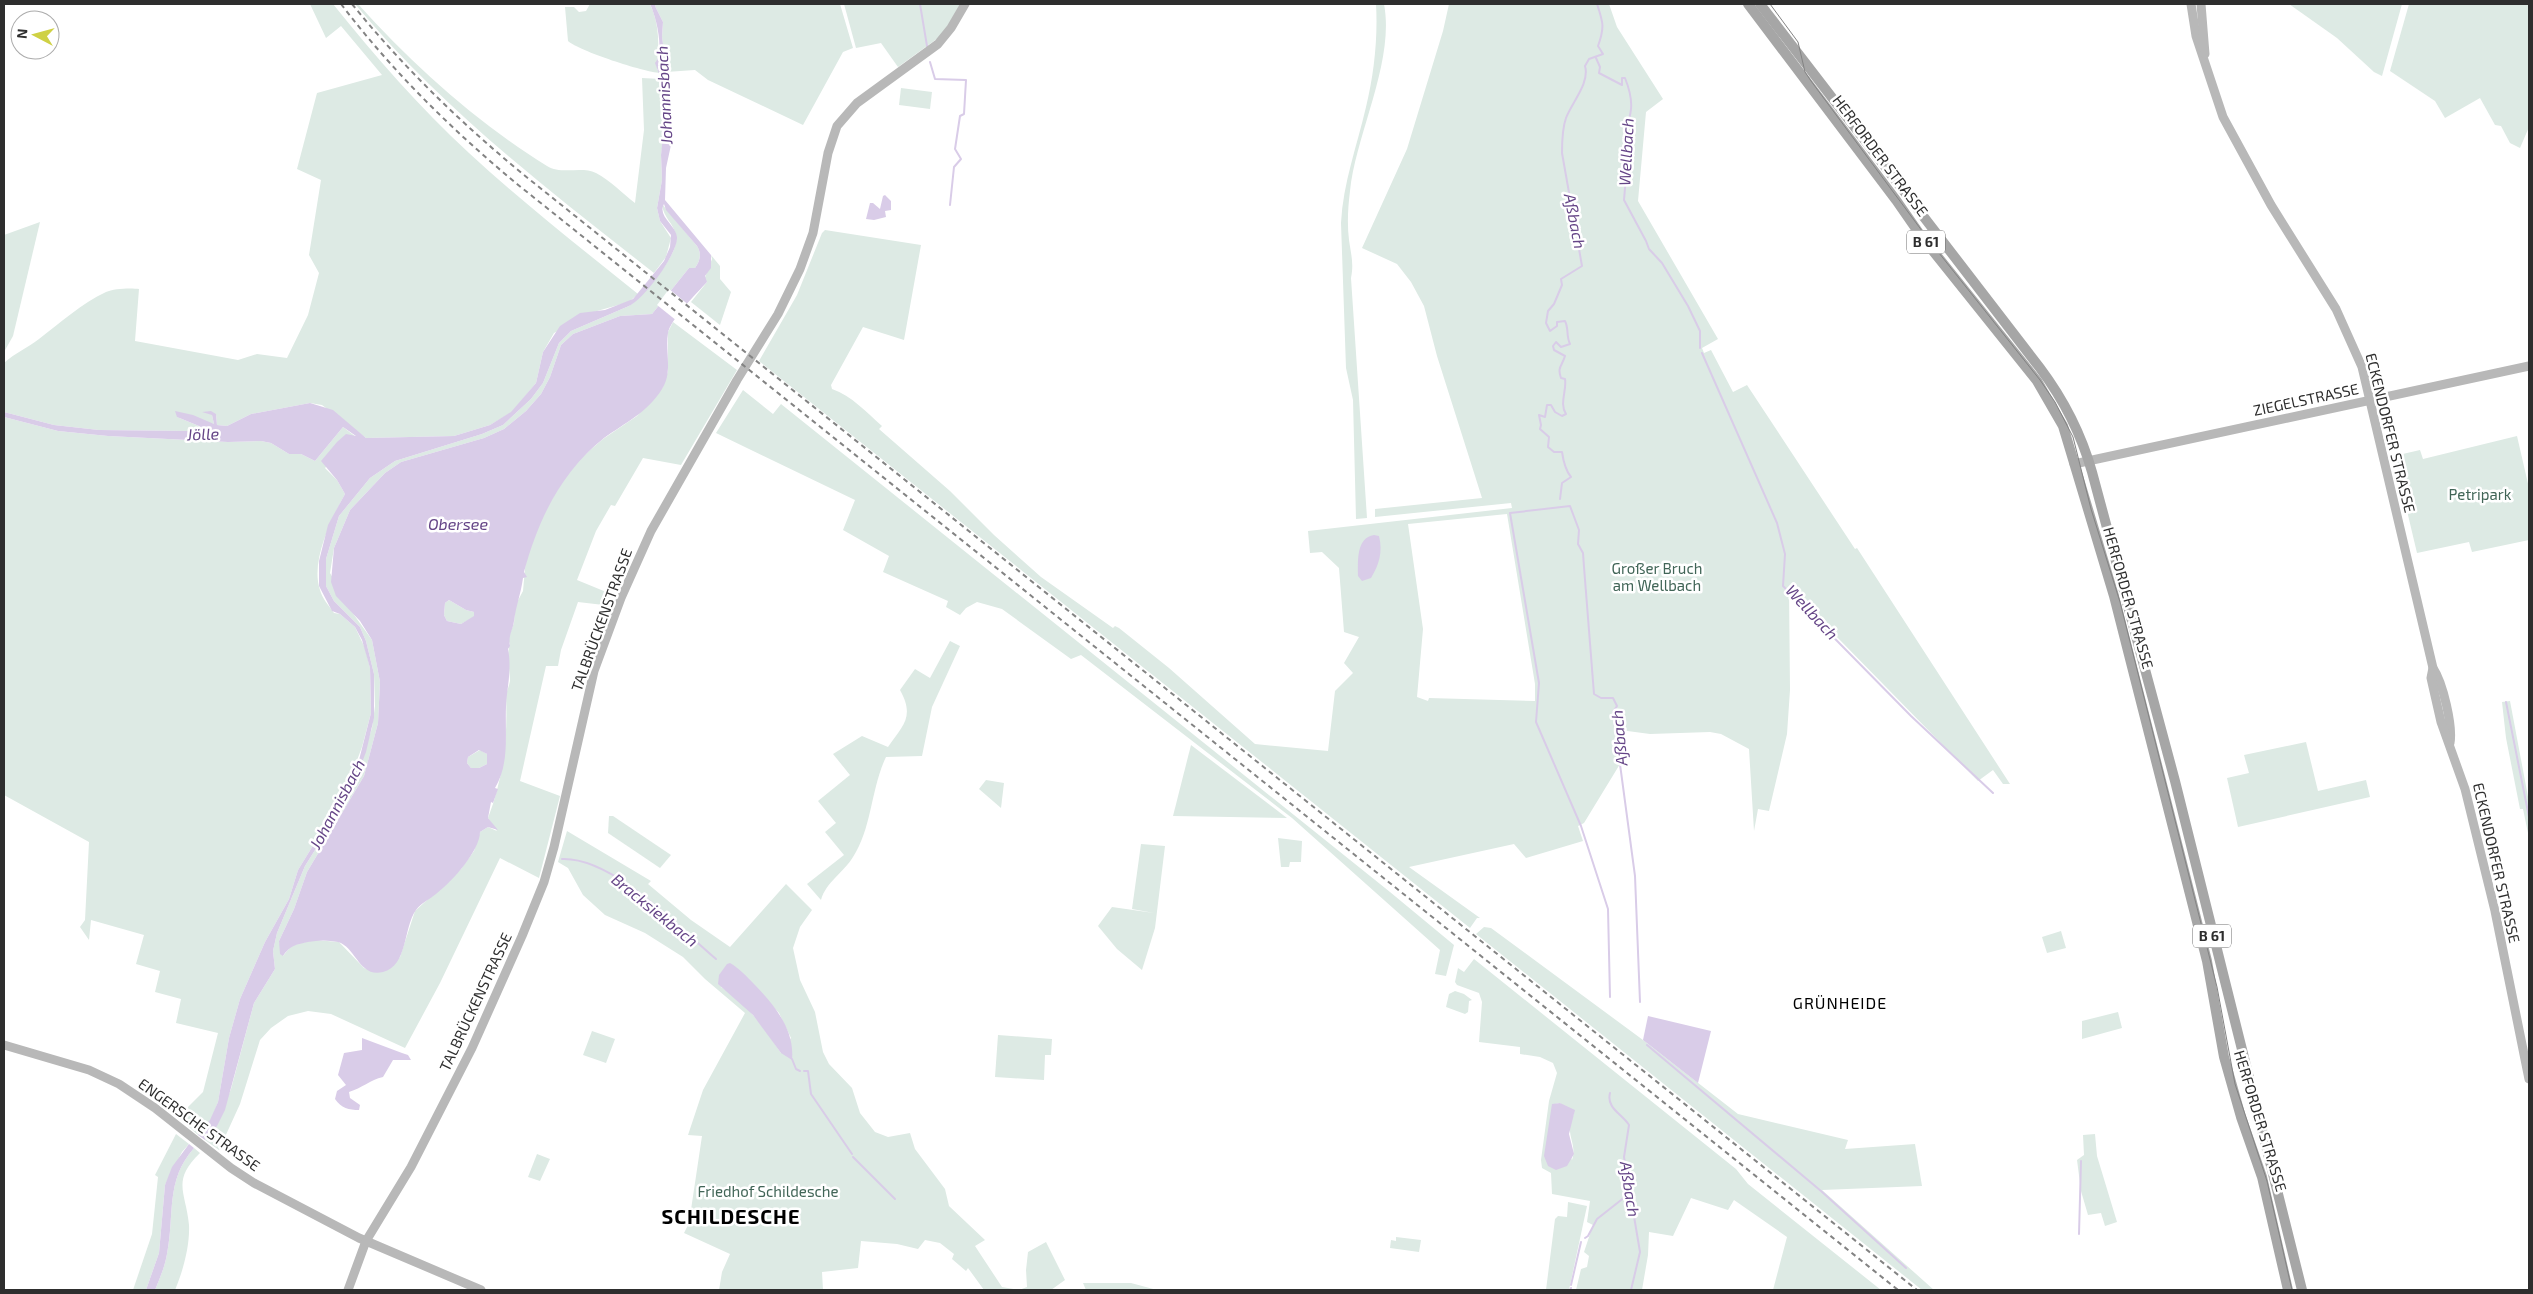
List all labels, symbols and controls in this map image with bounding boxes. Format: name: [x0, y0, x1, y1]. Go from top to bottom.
north arrow: [10, 10, 60, 60]
text: N: [13, 28, 31, 40]
water label: Johannisbach: [651, 45, 676, 146]
street label: HERFORDER STRASSE: [1829, 91, 1932, 219]
water label: Wellbach: [1614, 117, 1637, 186]
water label: Aßbach: [1561, 191, 1590, 250]
road number: B 61: [1907, 230, 1945, 253]
street label: ECKENDORFER STRASSE: [2362, 351, 2420, 514]
street label: ZIEGELSTRASSE: [2251, 379, 2360, 419]
water label: Jölle: [185, 423, 220, 444]
park label: Petripark: [2449, 485, 2512, 503]
water label: Obersee: [428, 514, 488, 533]
street label: HERFORDER STRASSE: [2100, 525, 2158, 671]
street label: TALBRÜCKENSTRASSE: [567, 546, 635, 694]
park label: Großer Bruch am Wellbach: [1612, 559, 1702, 594]
water label: Wellbach: [1782, 580, 1843, 643]
water label: Aßbach: [1607, 709, 1630, 768]
water label: Johannisbach: [305, 756, 368, 853]
street label: ECKENDORFER STRASSE: [2470, 781, 2524, 945]
water label: Bracksiekbach: [608, 869, 702, 950]
road number: B 61: [2193, 924, 2231, 948]
street label: TALBRÜCKENSTRASSE: [435, 929, 515, 1074]
district label: GRÜNHEIDE: [1793, 993, 1887, 1012]
street label: HERFORDER STRASSE: [2231, 1048, 2291, 1194]
street label: ENGERSCHE STRASSE: [135, 1074, 264, 1174]
water label: Aßbach: [1617, 1159, 1644, 1218]
park label: Friedhof Schildesche: [697, 1182, 839, 1200]
district label: SCHILDESCHE: [662, 1204, 800, 1228]

